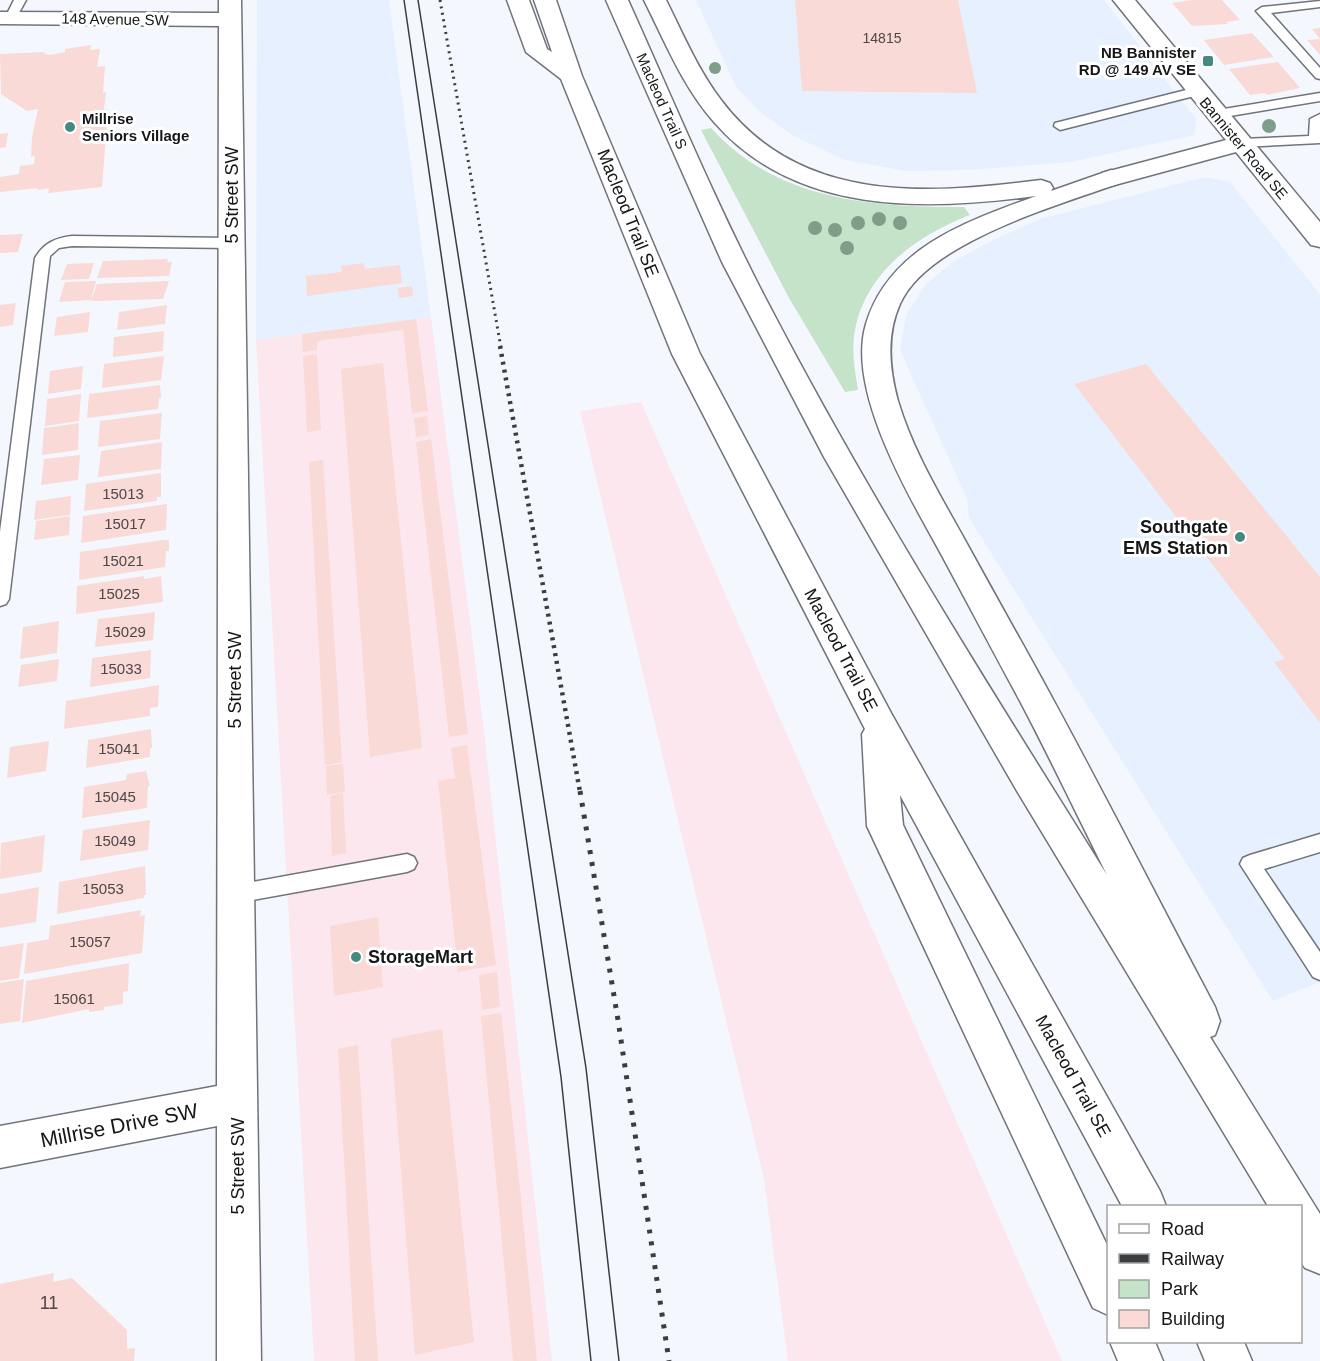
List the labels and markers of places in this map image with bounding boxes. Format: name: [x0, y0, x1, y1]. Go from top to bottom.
place label: NB Bannister RD @ 149 AV SE: [1079, 44, 1196, 78]
marker: NB Bannister RD @ 149 AV SE: [1201, 54, 1215, 68]
place label: Millrise Seniors Village: [82, 110, 189, 144]
marker: Millrise Seniors Village: [63, 120, 77, 134]
place label: Southgate EMS Station: [1123, 517, 1228, 558]
marker: Southgate EMS Station: [1233, 530, 1247, 544]
place label: StorageMart: [368, 947, 473, 967]
marker: StorageMart: [349, 950, 363, 964]

